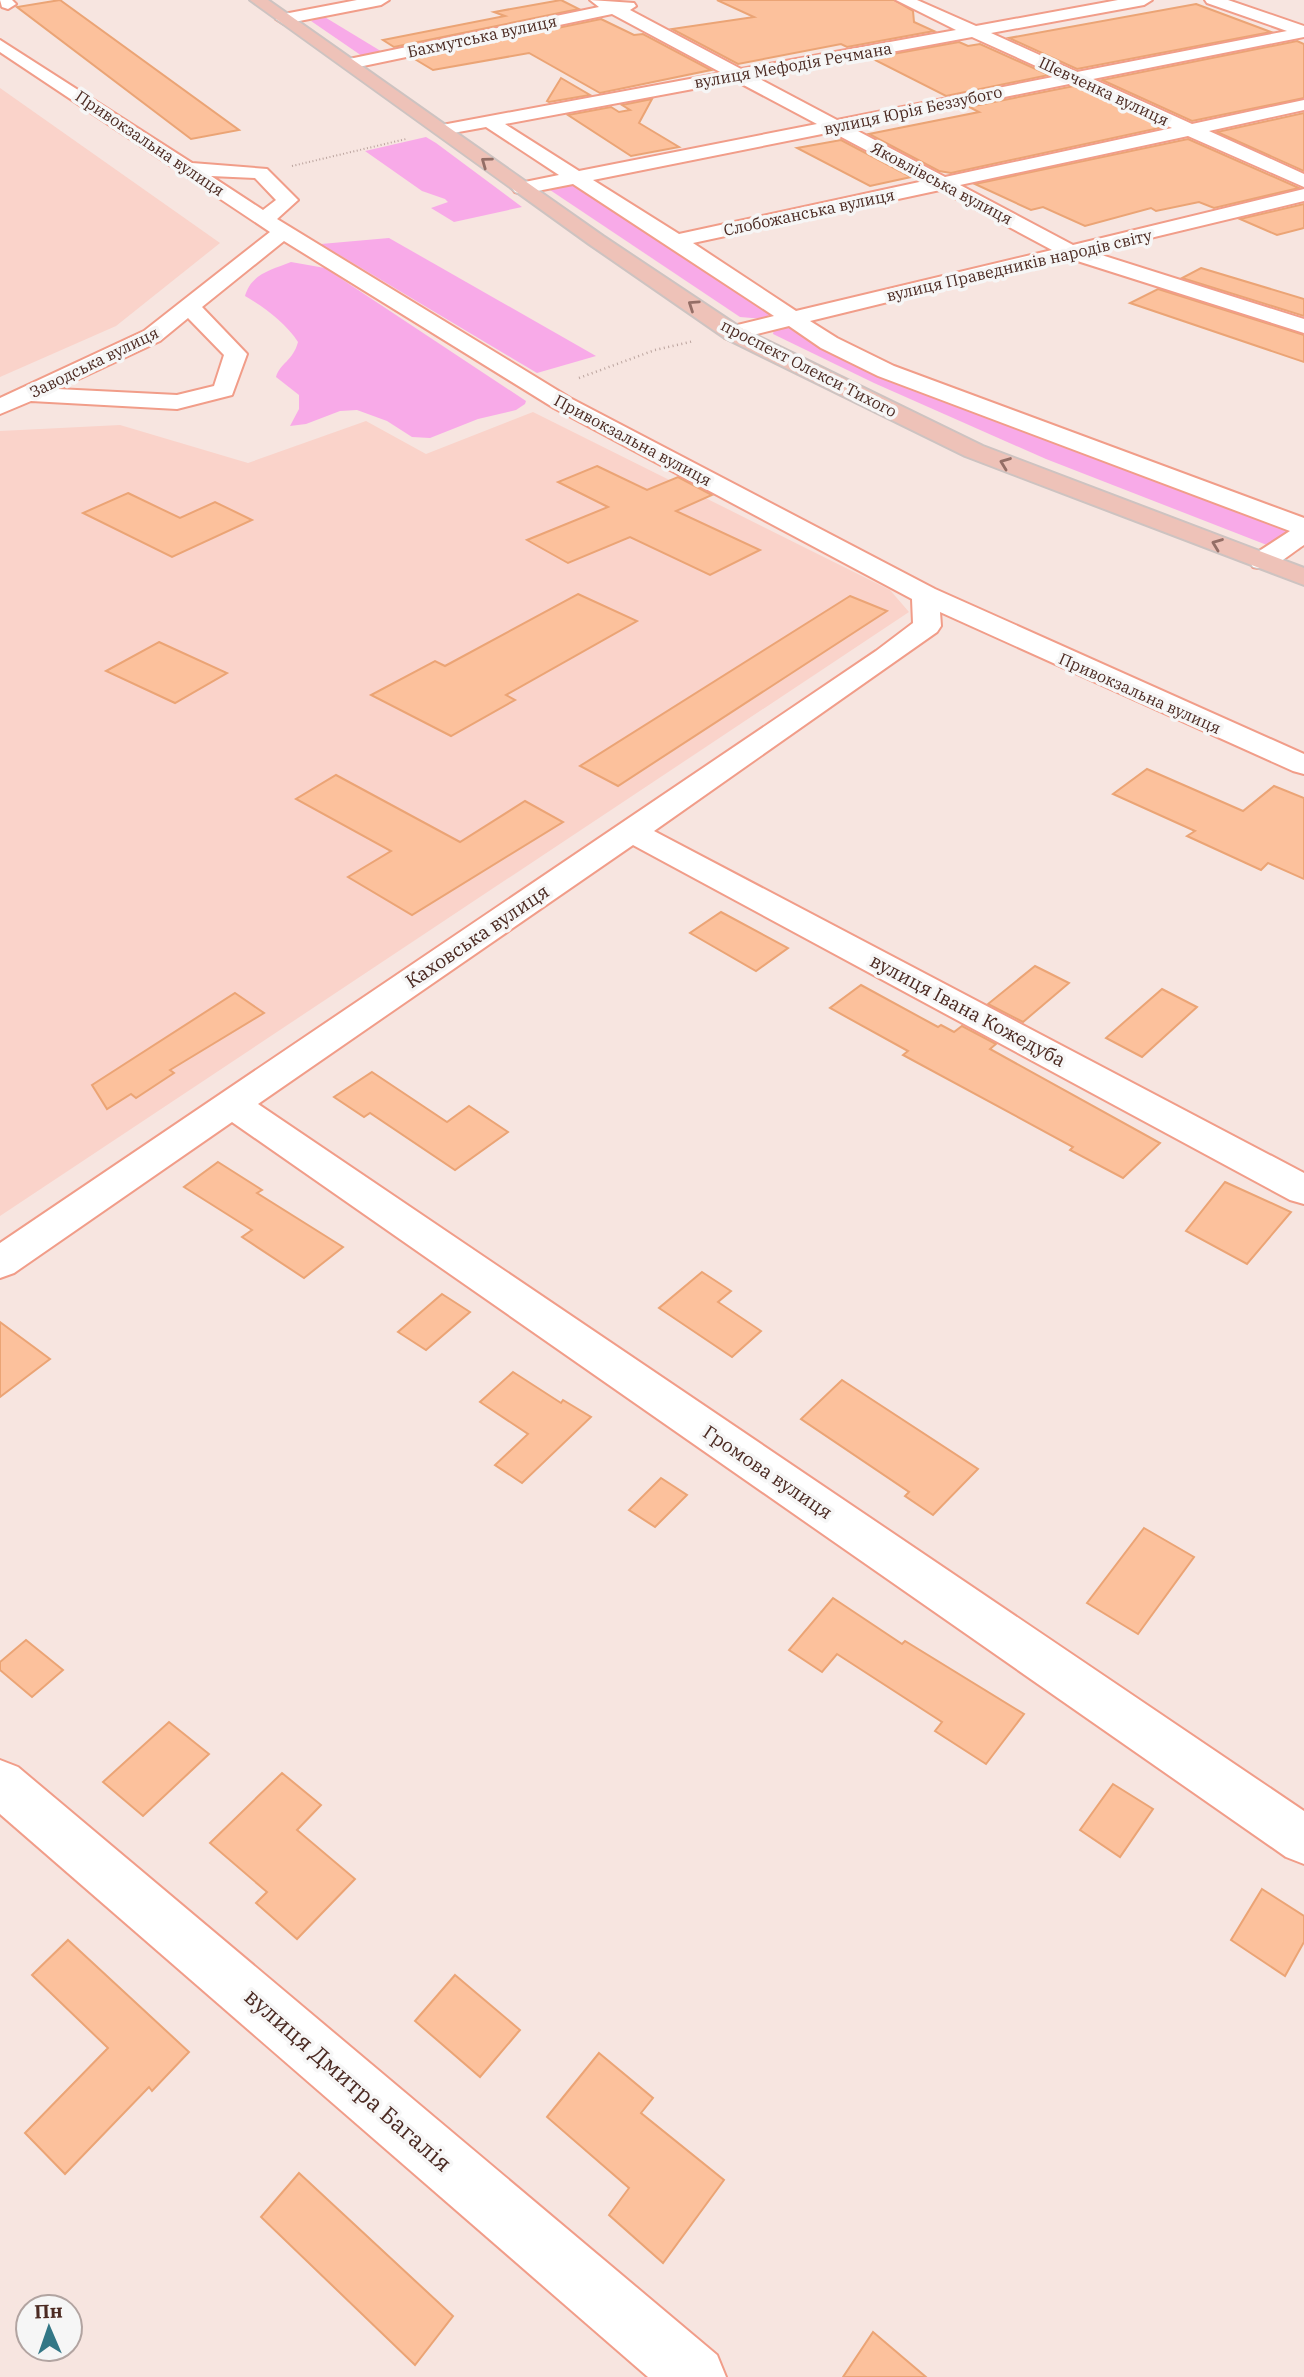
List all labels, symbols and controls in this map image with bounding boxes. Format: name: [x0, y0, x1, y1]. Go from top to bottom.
street label: Бахмутська вулиця: [405, 10, 559, 62]
street label: вулиця Мефодія Речмана: [693, 38, 894, 92]
street label: Шевченка вулиця: [1036, 52, 1172, 130]
street label: вулиця Юрія Беззубого: [822, 81, 1004, 139]
street label: Привокзальна вулиця: [72, 86, 228, 200]
street label: Яковлівська вулиця: [868, 137, 1016, 229]
one-way arrow: [481, 158, 493, 170]
street label: Слобожанська вулиця: [722, 184, 896, 240]
street label: вулиця Праведників народів світу: [884, 225, 1154, 305]
one-way arrow: [688, 301, 701, 313]
street label: проспект Олекси Тихого: [718, 315, 900, 421]
street label: Заводська вулиця: [26, 322, 162, 402]
street label: Привокзальна вулиця: [551, 390, 715, 490]
one-way arrow: [999, 457, 1011, 471]
one-way arrow: [1212, 538, 1224, 552]
street label: Привокзальна вулиця: [1056, 648, 1224, 738]
street label: Каховська вулиця: [401, 879, 553, 993]
street label: вулиця Івана Кожедуба: [866, 948, 1070, 1072]
street label: Громова вулиця: [699, 1420, 837, 1524]
street label: вулиця Дмитра Багалія: [239, 1981, 458, 2177]
north arrow: [14, 2293, 84, 2363]
text: Пн: [34, 2299, 63, 2323]

